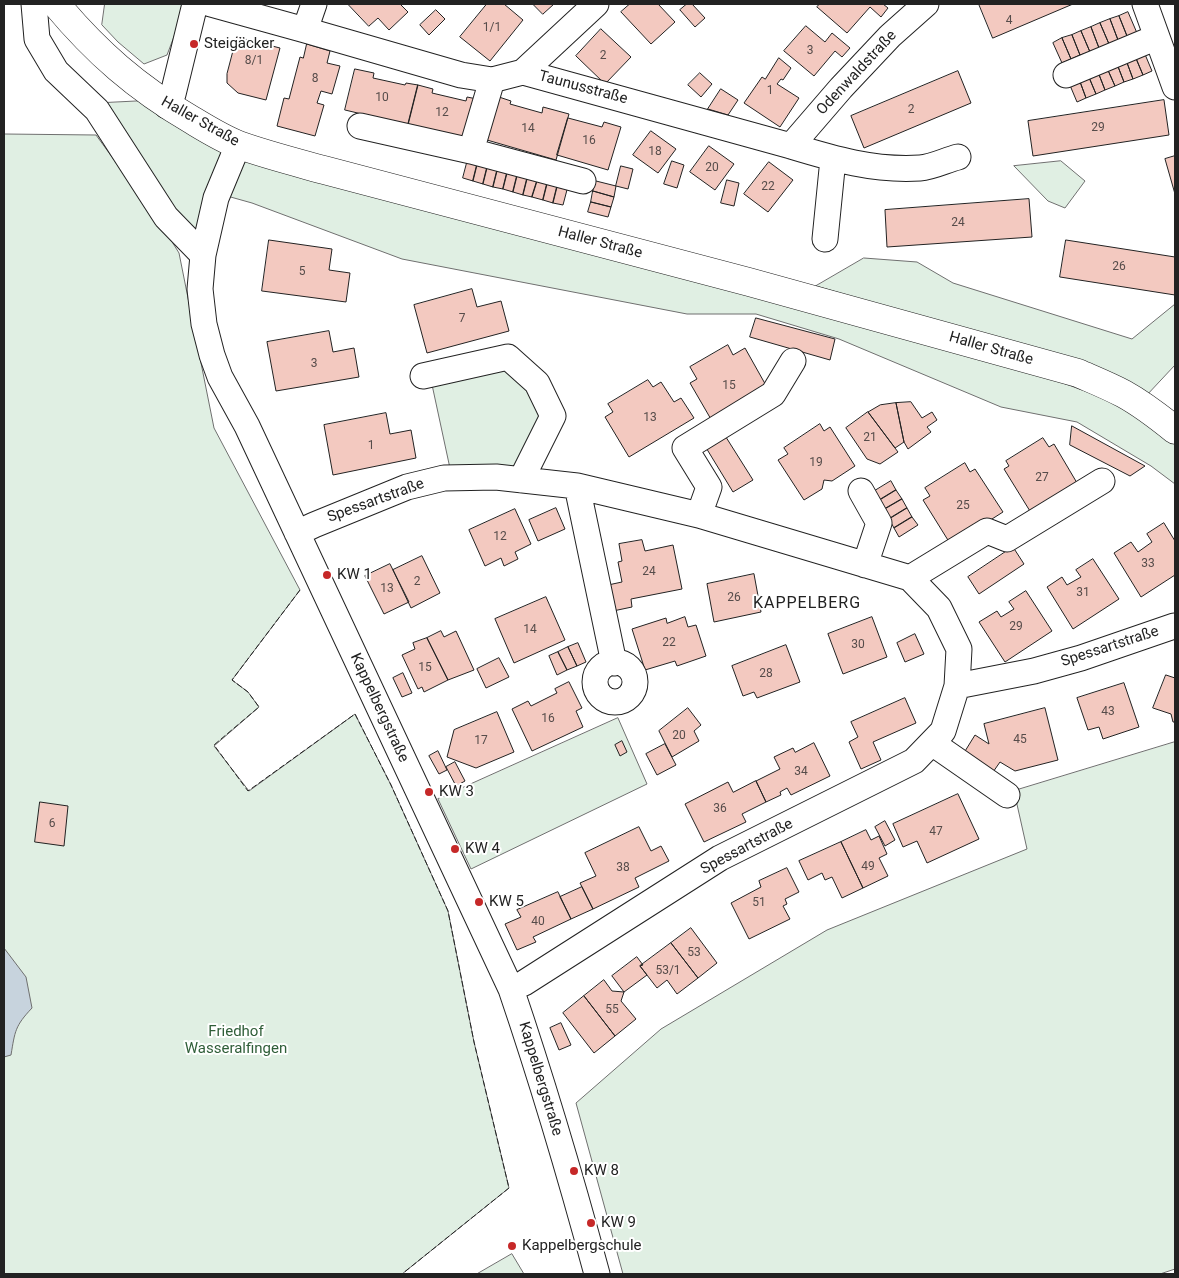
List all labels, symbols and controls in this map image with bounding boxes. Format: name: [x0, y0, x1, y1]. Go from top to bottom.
house number: 4: [1006, 14, 1012, 28]
house number: 1/1: [483, 21, 501, 35]
street label: Odenwaldstraße: [813, 27, 901, 119]
place label: Steigäcker: [204, 35, 274, 53]
marker: Steigäcker: [188, 38, 200, 50]
house number: 3: [807, 44, 813, 58]
house number: 2: [600, 49, 606, 63]
house number: 8/1: [245, 54, 263, 68]
street label: Taunusstraße: [537, 67, 629, 109]
house number: 8: [312, 72, 318, 86]
house number: 1: [767, 84, 773, 98]
house number: 10: [375, 91, 389, 105]
street label: Haller Straße: [158, 93, 242, 151]
house number: 2: [908, 103, 914, 117]
house number: 12: [435, 106, 449, 120]
house number: 29: [1091, 121, 1105, 135]
house number: 14: [521, 122, 535, 136]
house number: 16: [582, 134, 596, 148]
house number: 18: [648, 145, 662, 159]
house number: 20: [705, 161, 719, 175]
house number: 22: [761, 180, 775, 194]
house number: 24: [951, 216, 965, 230]
street label: Haller Straße: [556, 223, 644, 263]
house number: 26: [1112, 260, 1126, 274]
house number: 5: [299, 265, 305, 279]
house number: 7: [459, 312, 465, 326]
street label: Haller Straße: [947, 328, 1035, 370]
house number: 3: [311, 357, 317, 371]
house number: 15: [722, 379, 736, 393]
house number: 13: [643, 411, 657, 425]
house number: 21: [863, 431, 877, 445]
house number: 1: [368, 439, 374, 453]
house number: 19: [809, 456, 823, 470]
house number: 27: [1035, 471, 1049, 485]
street label: Spessartstraße: [325, 475, 427, 527]
house number: 25: [956, 499, 970, 513]
house number: 12: [493, 530, 507, 544]
house number: 33: [1141, 557, 1155, 571]
house number: 24: [642, 565, 656, 579]
place label: KW 1: [337, 566, 372, 584]
marker: KW 1: [321, 569, 333, 581]
house number: 2: [414, 575, 420, 589]
house number: 13: [380, 582, 394, 596]
house number: 31: [1076, 586, 1090, 600]
house number: 26: [727, 591, 741, 605]
district label: KAPPELBERG: [752, 594, 862, 614]
house number: 29: [1009, 620, 1023, 634]
house number: 14: [523, 623, 537, 637]
street label: Spessartstraße: [1059, 623, 1161, 671]
house number: 22: [662, 636, 676, 650]
house number: 30: [851, 638, 865, 652]
street label: Kappelbergstraße: [346, 651, 412, 765]
house number: 15: [418, 661, 432, 675]
house number: 28: [759, 667, 773, 681]
house number: 43: [1101, 705, 1115, 719]
house number: 16: [541, 712, 555, 726]
house number: 20: [672, 729, 686, 743]
house number: 45: [1013, 733, 1027, 747]
house number: 17: [474, 734, 488, 748]
house number: 34: [794, 765, 808, 779]
place label: KW 3: [439, 783, 474, 801]
marker: KW 3: [423, 786, 435, 798]
house number: 36: [713, 802, 727, 816]
street label: Spessartstraße: [698, 815, 796, 879]
house number: 6: [49, 817, 55, 831]
house number: 47: [929, 825, 943, 839]
place label: KW 4: [465, 840, 500, 858]
marker: KW 4: [449, 843, 461, 855]
house number: 49: [861, 860, 875, 874]
house number: 38: [616, 861, 630, 875]
place label: KW 5: [489, 893, 524, 911]
marker: KW 5: [473, 896, 485, 908]
house number: 51: [752, 896, 766, 910]
house number: 40: [531, 915, 545, 929]
house number: 53: [687, 946, 701, 960]
house number: 53/1: [655, 964, 681, 978]
house number: 55: [605, 1003, 619, 1017]
street label: Kappelbergstraße: [514, 1020, 566, 1138]
park label: Friedhof Wasseralfingen: [185, 1023, 287, 1058]
place label: KW 8: [584, 1162, 619, 1180]
marker: KW 8: [568, 1165, 580, 1177]
place label: KW 9: [601, 1214, 636, 1232]
marker: KW 9: [585, 1217, 597, 1229]
place label: Kappelbergschule: [522, 1237, 641, 1255]
marker: Kappelbergschule: [506, 1240, 518, 1252]

